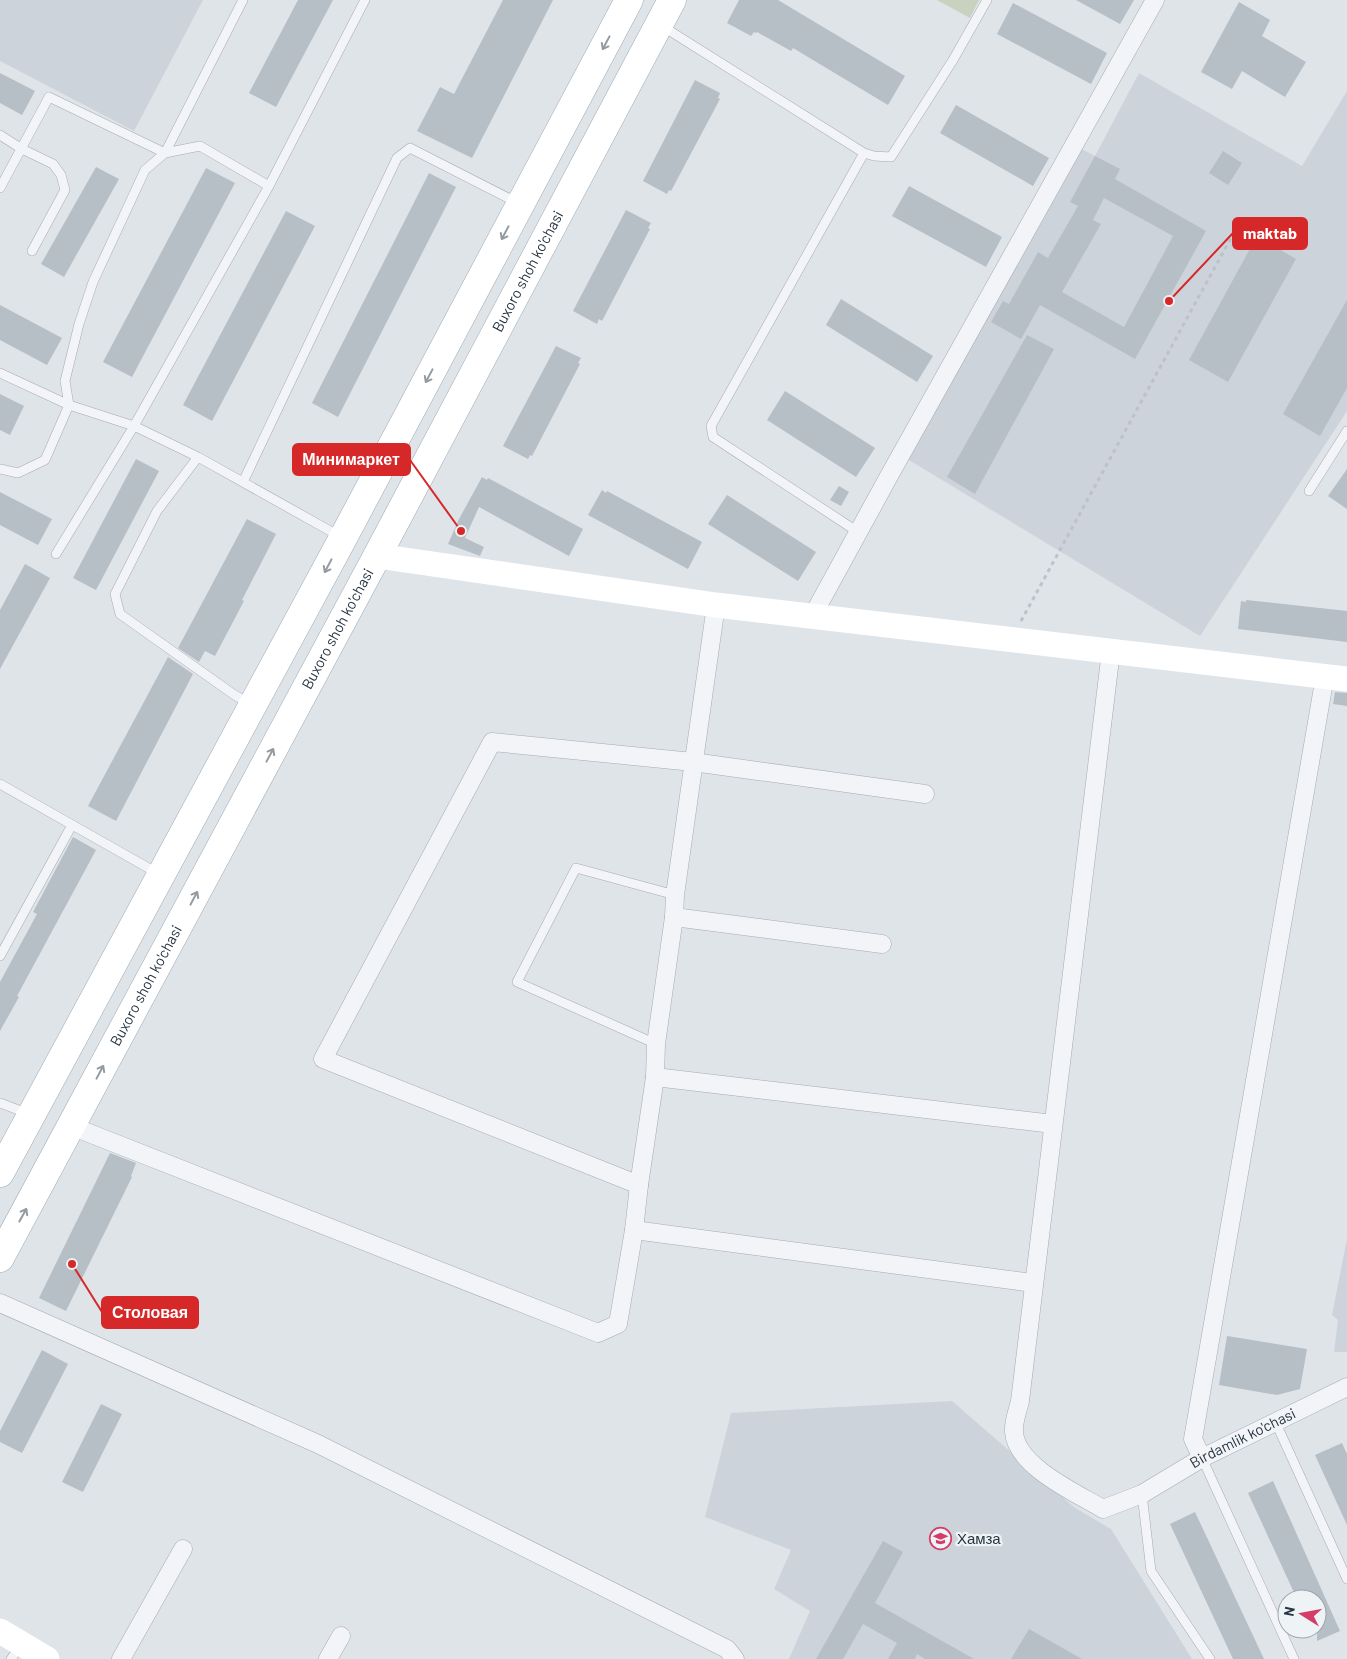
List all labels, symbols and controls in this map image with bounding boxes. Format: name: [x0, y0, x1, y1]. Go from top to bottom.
one-way arrow: [601, 35, 610, 50]
street label: Buxoro shoh ko'chasi: [488, 207, 567, 335]
callout: maktab: [1233, 218, 1307, 249]
text: maktab: [1243, 223, 1297, 242]
one-way arrow: [500, 225, 509, 240]
one-way arrow: [424, 369, 434, 384]
callout: Минимаркет: [293, 444, 410, 475]
text: Минимаркет: [302, 449, 400, 468]
one-way arrow: [323, 559, 333, 574]
street label: Buxoro shoh ko'chasi: [297, 565, 377, 692]
one-way arrow: [265, 747, 275, 762]
one-way arrow: [189, 891, 199, 906]
street label: Buxoro shoh ko'chasi: [106, 922, 185, 1049]
one-way arrow: [96, 1066, 106, 1080]
one-way arrow: [18, 1208, 28, 1223]
callout: Столовая: [102, 1297, 198, 1328]
text: Столовая: [112, 1302, 188, 1321]
street label: Birdamlik ko'chasi: [1186, 1404, 1298, 1471]
school or university icon: Хамза: [929, 1527, 953, 1551]
place label: Хамза: [957, 1529, 1001, 1547]
north arrow: [1277, 1589, 1327, 1639]
text: N: [1280, 1605, 1298, 1618]

